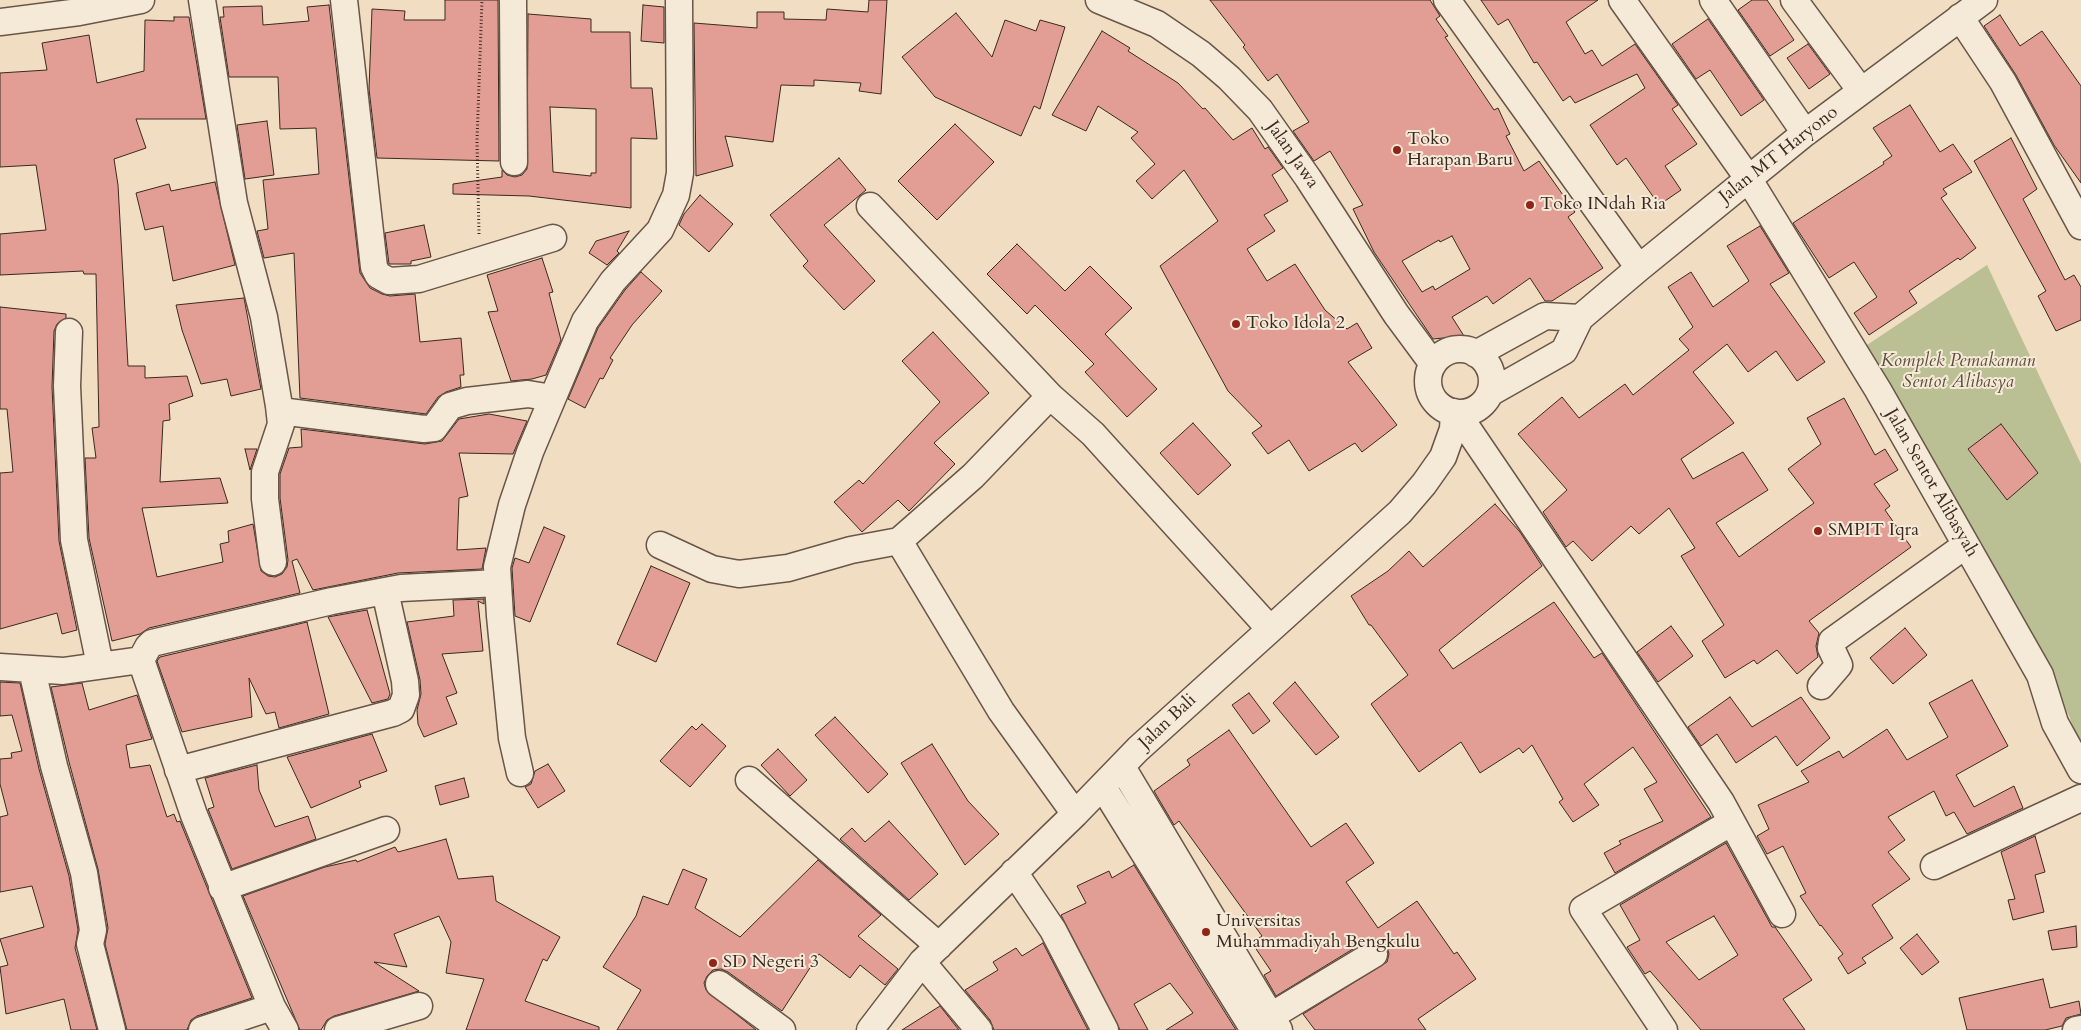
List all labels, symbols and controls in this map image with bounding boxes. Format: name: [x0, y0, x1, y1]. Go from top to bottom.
street label: Jalan MT Haryono: [1715, 102, 1843, 208]
street label: Jalan Jawa: [1261, 117, 1323, 193]
place label: Toko Harapan Baru: [1407, 129, 1513, 172]
marker: Toko Harapan Baru: [1391, 144, 1403, 156]
place label: Toko INdah Ria: [1540, 194, 1666, 216]
marker: Toko INdah Ria: [1524, 199, 1536, 211]
place label: Toko Idola 2: [1246, 313, 1345, 335]
marker: Toko Idola 2: [1230, 318, 1242, 330]
park label: Komplek Pemakaman Sentot Alibasya: [1881, 351, 2035, 394]
street label: Jalan Sentot Alibasyah: [1880, 405, 1982, 561]
place label: SMPIT Iqra: [1828, 520, 1919, 542]
marker: SMPIT Iqra: [1812, 525, 1824, 537]
street label: Jalan Bali: [1135, 690, 1201, 754]
place label: Universitas Muhammadiyah Bengkulu: [1216, 911, 1420, 954]
marker: Universitas Muhammadiyah Bengkulu: [1200, 926, 1212, 938]
place label: SD Negeri 3: [723, 952, 819, 974]
marker: SD Negeri 3: [707, 957, 719, 969]

